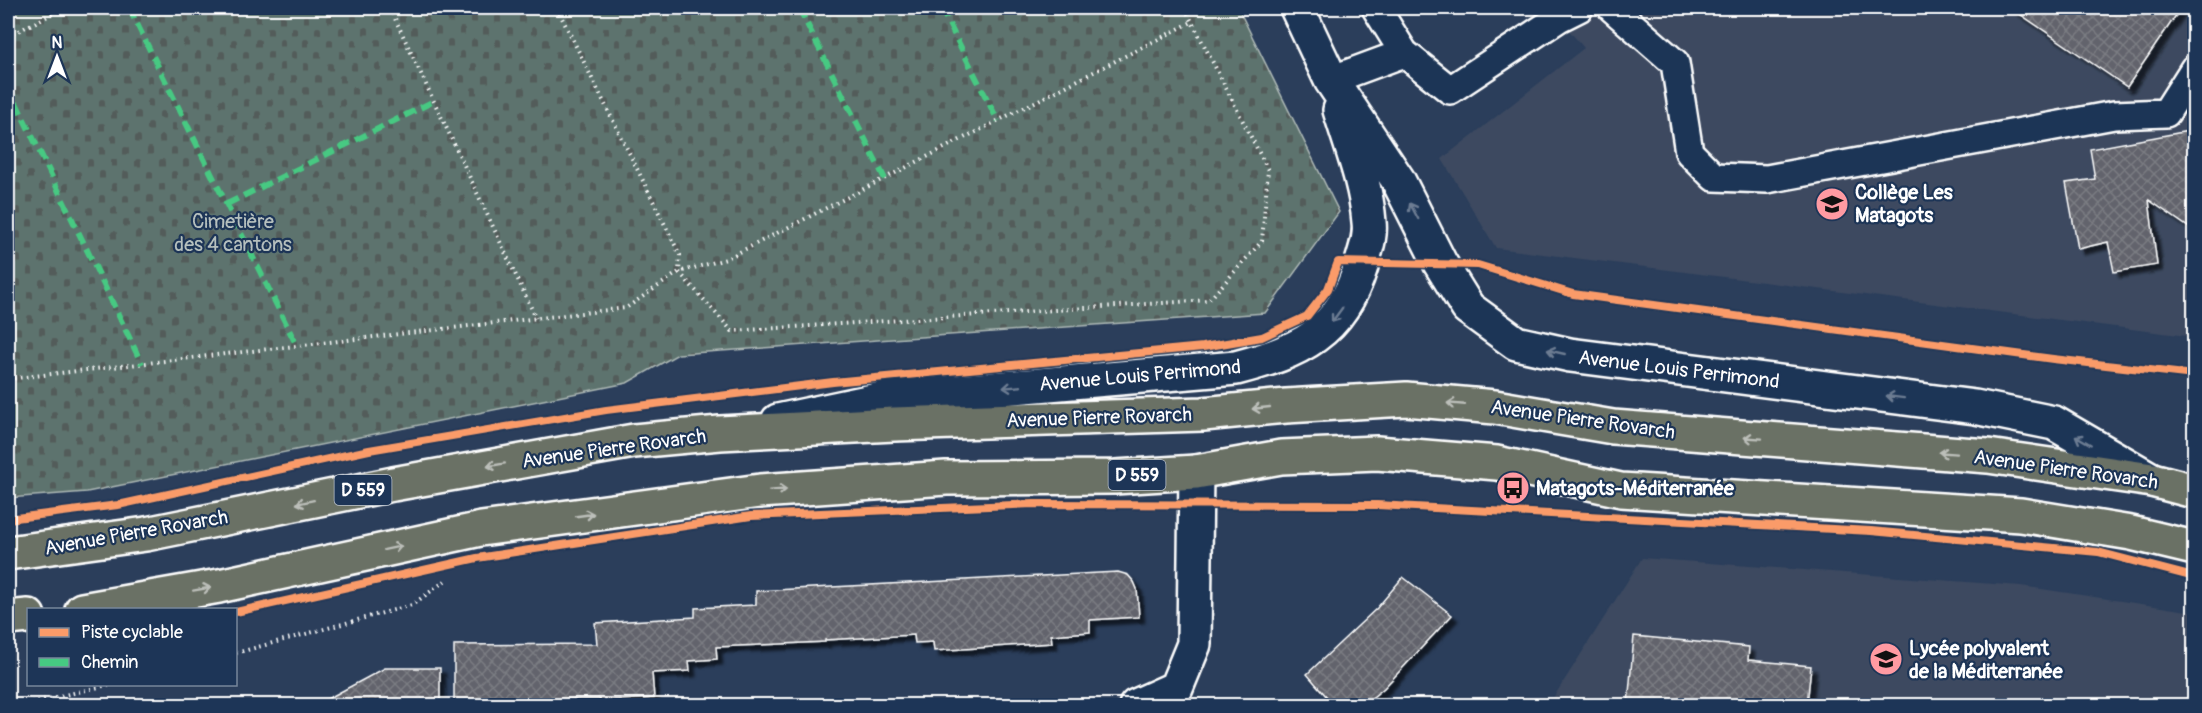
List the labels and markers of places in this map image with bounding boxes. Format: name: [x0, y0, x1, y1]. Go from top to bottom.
place label: Collège Les Matagots: [1855, 180, 1953, 228]
school or university icon: Collège Les Matagots: [1814, 186, 1850, 222]
bus stop icon: Matagots-Méditerranée: [1495, 470, 1531, 506]
place label: Matagots-Méditerranée: [1536, 476, 1735, 501]
place label: Lycée polyvalent de la Méditerranée: [1909, 636, 2064, 684]
school or university icon: Lycée polyvalent de la Méditerranée: [1868, 641, 1904, 677]

